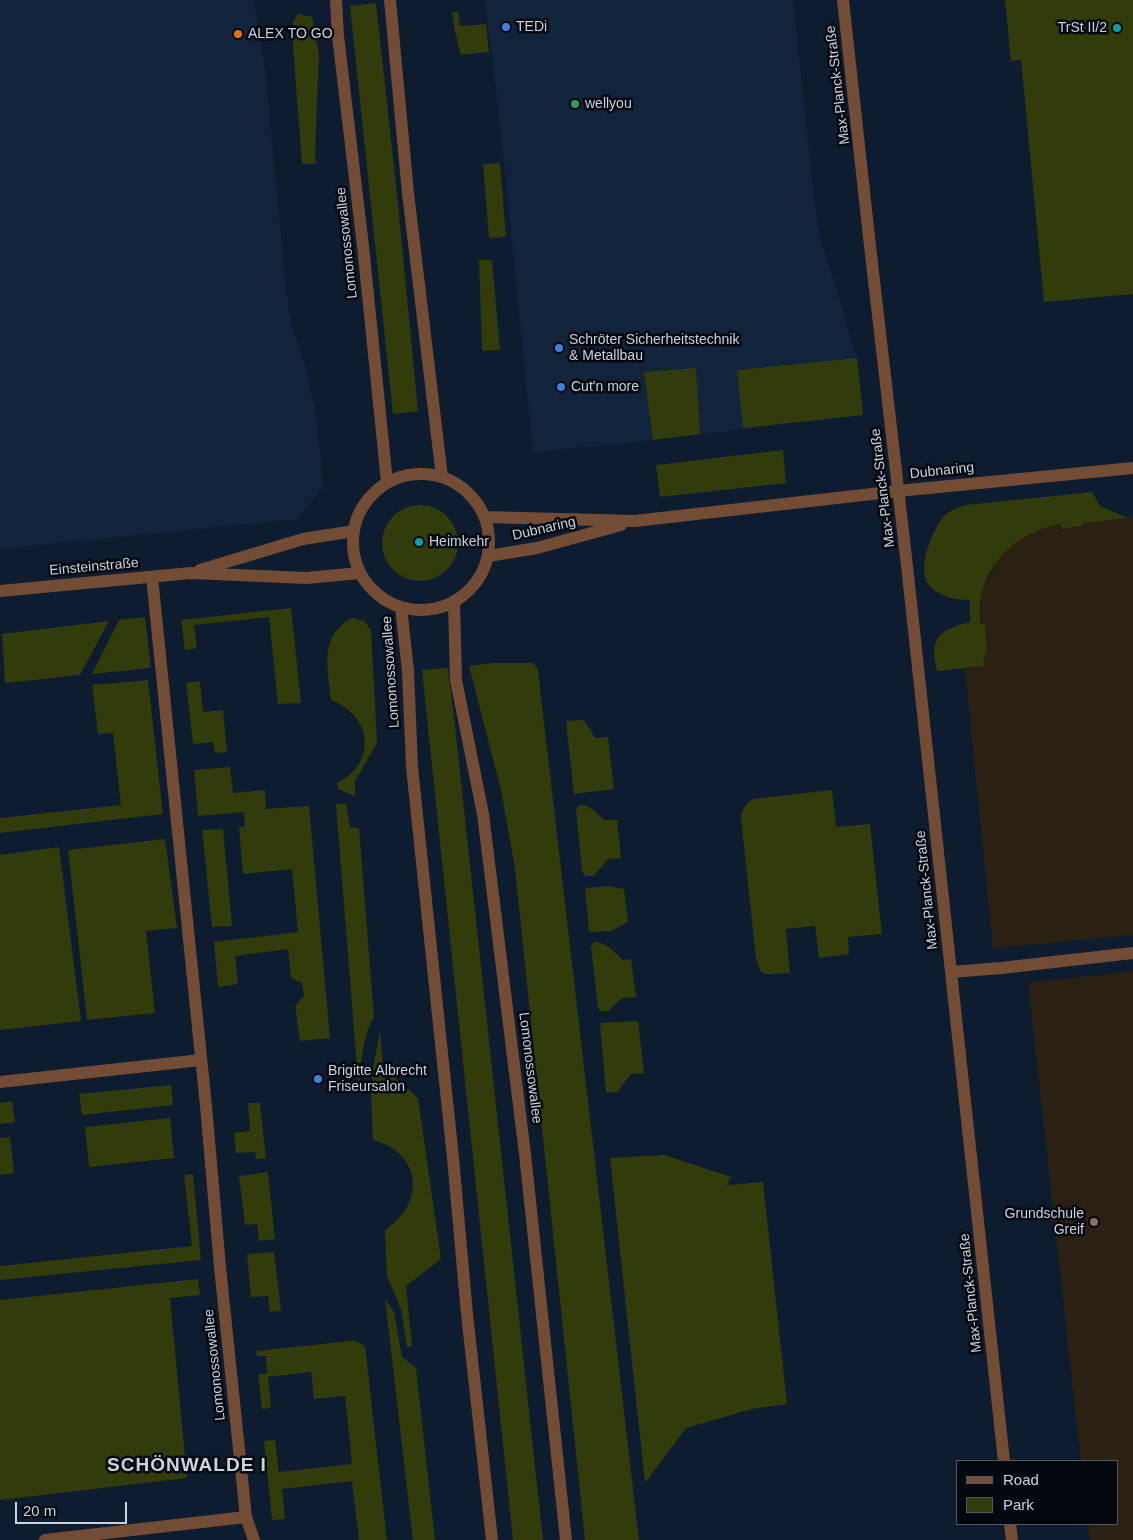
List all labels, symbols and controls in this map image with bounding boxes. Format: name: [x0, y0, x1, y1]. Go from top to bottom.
place label: TEDi: [516, 19, 547, 35]
place label: TrSt II/2: [1058, 20, 1107, 36]
marker: TEDi: [500, 21, 512, 33]
marker: TrSt II/2: [1111, 22, 1123, 34]
street label: Max-Planck-Straße: [822, 25, 854, 145]
place label: ALEX TO GO: [248, 26, 333, 42]
marker: ALEX TO GO: [232, 28, 244, 40]
place label: wellyou: [585, 96, 632, 112]
marker: wellyou: [569, 98, 581, 110]
street label: Lomonossowallee: [333, 186, 361, 300]
place label: Schröter Sicherheitstechnik & Metallbau: [569, 332, 739, 364]
marker: Schröter Sicherheitstechnik & Metallbau: [553, 342, 565, 354]
place label: Cut'n more: [571, 379, 639, 395]
marker: Cut'n more: [555, 381, 567, 393]
street label: Max-Planck-Straße: [867, 428, 899, 548]
street label: Dubnaring: [909, 459, 975, 483]
street label: Dubnaring: [511, 514, 577, 544]
place label: Heimkehr: [429, 534, 489, 550]
marker: Heimkehr: [413, 536, 425, 548]
street label: Einsteinstraße: [49, 555, 139, 579]
street label: Lomonossowallee: [379, 616, 403, 728]
street label: Max-Planck-Straße: [912, 830, 942, 950]
street label: Lomonossowallee: [515, 1011, 545, 1125]
place label: Brigitte Albrecht Friseursalon: [328, 1063, 427, 1096]
marker: Brigitte Albrecht Friseursalon: [312, 1073, 324, 1085]
place label: Grundschule Greif: [1005, 1206, 1084, 1238]
marker: Grundschule Greif: [1088, 1216, 1100, 1228]
street label: Max-Planck-Straße: [956, 1233, 986, 1353]
street label: Lomonossowallee: [201, 1308, 229, 1422]
district label: SCHÖNWALDE I: [106, 1455, 268, 1477]
legend: [956, 1460, 1118, 1525]
text: Road: [1003, 1471, 1039, 1488]
scale bar: [18, 1492, 130, 1524]
text: Park: [1003, 1496, 1034, 1513]
text: 20 m: [23, 1502, 56, 1519]

